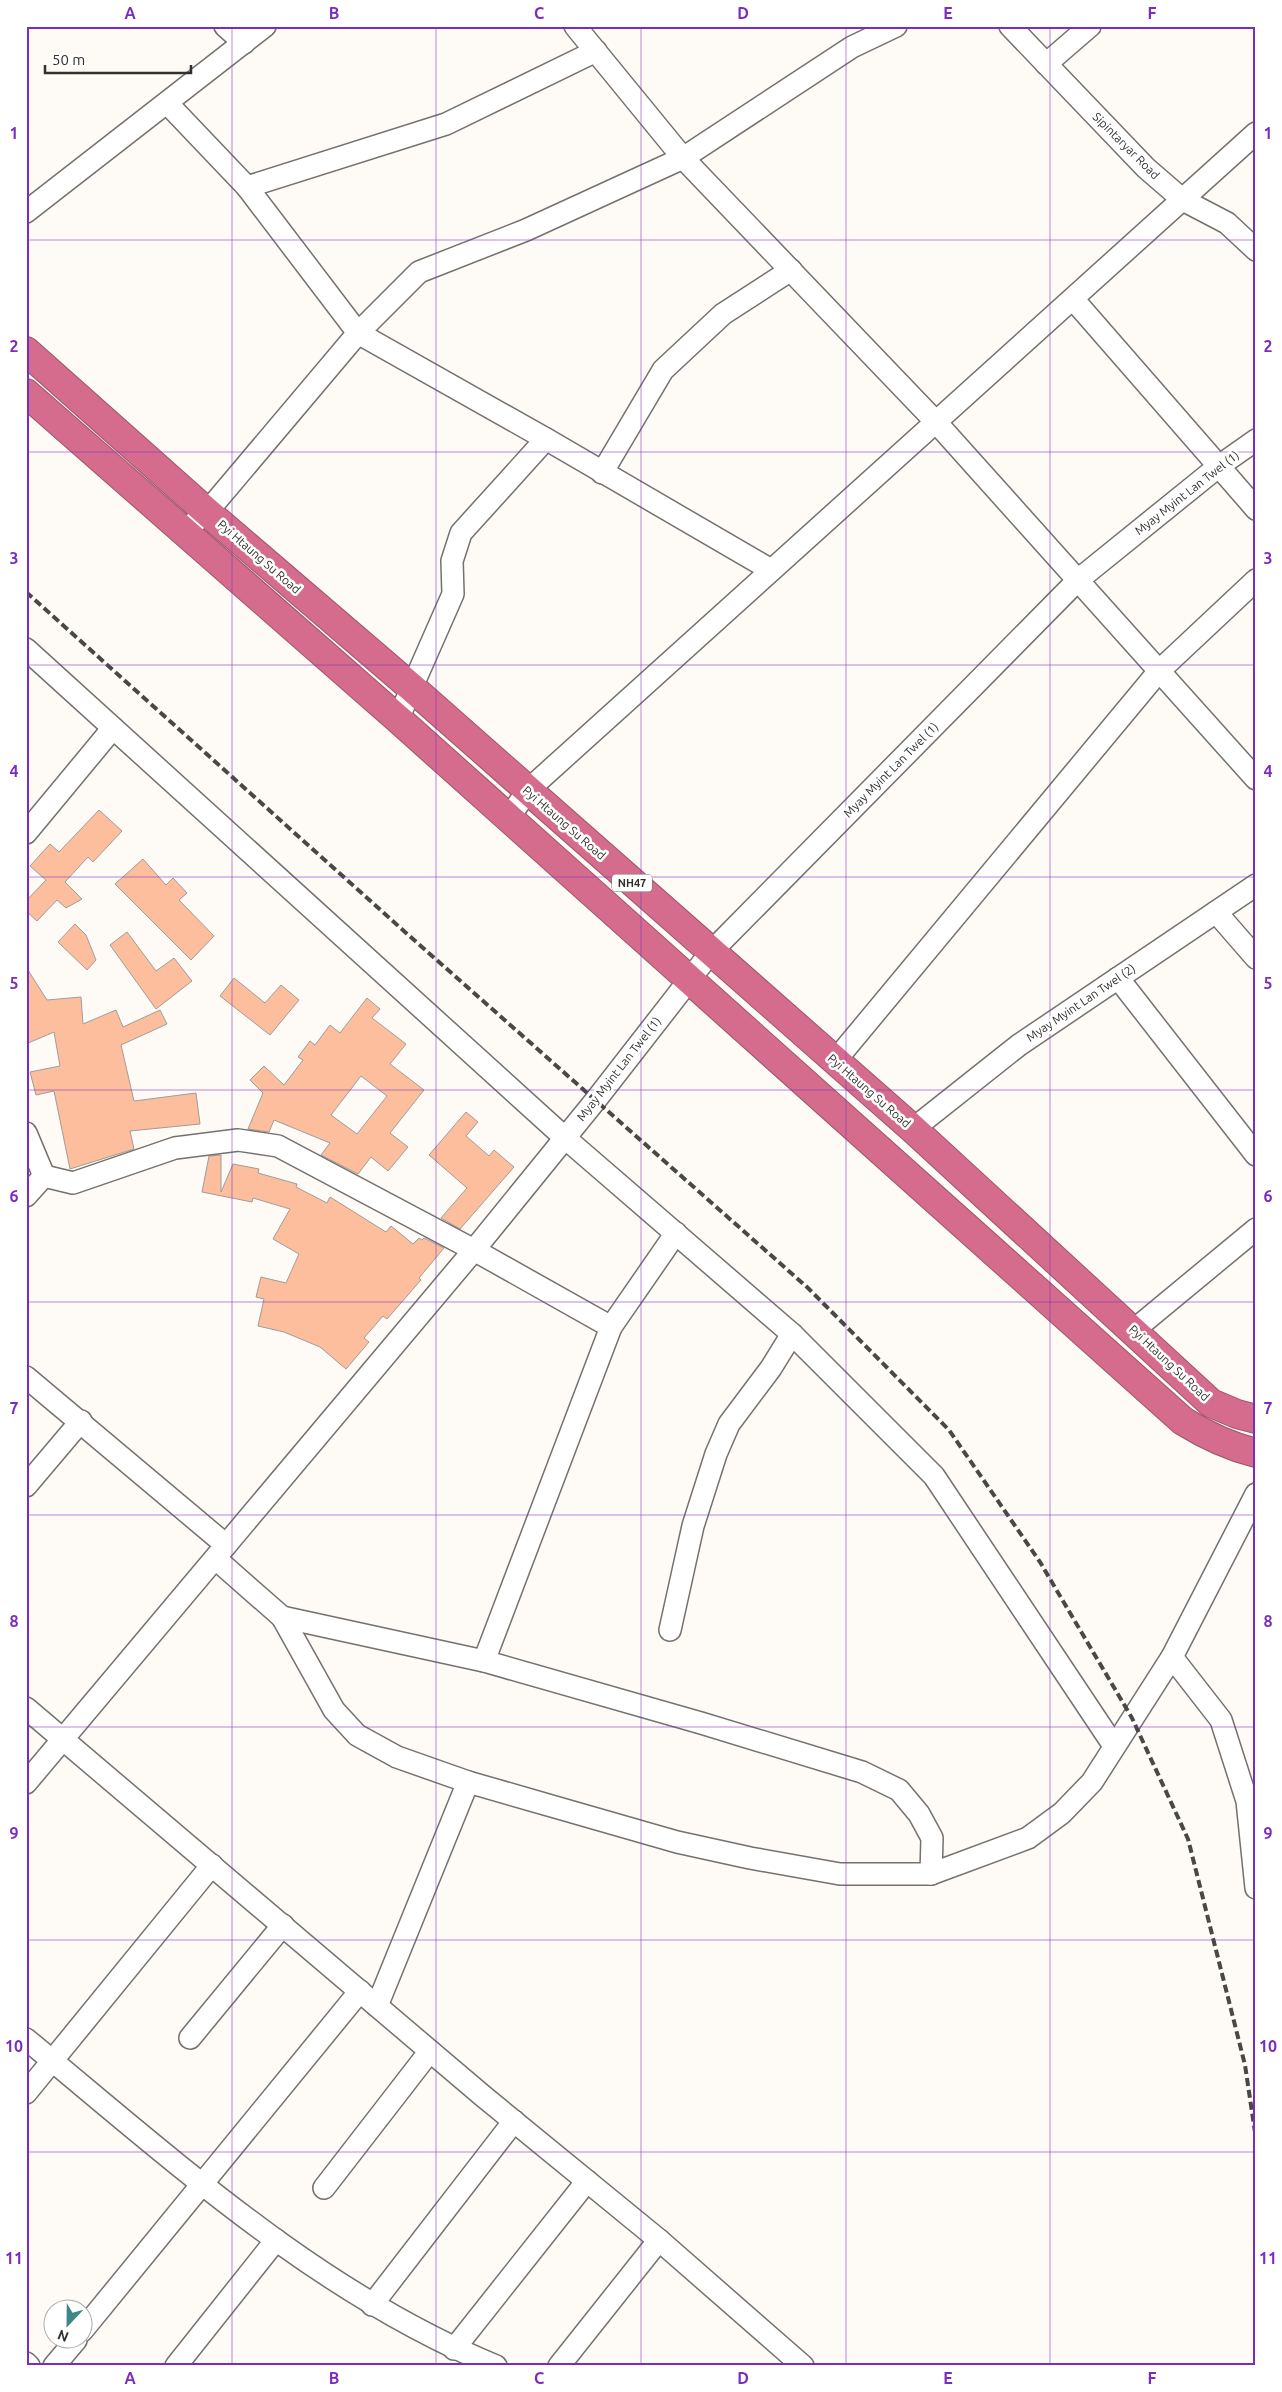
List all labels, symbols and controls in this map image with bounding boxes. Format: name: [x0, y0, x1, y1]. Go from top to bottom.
text: A: [124, 4, 136, 22]
text: B: [329, 4, 339, 22]
text: C: [534, 4, 544, 22]
text: D: [737, 4, 749, 22]
text: E: [943, 4, 953, 22]
text: F: [1148, 4, 1157, 22]
scale bar: [45, 42, 191, 74]
text: 50 m: [52, 51, 85, 68]
street label: Sipintaryar Road: [1090, 110, 1162, 182]
text: 1: [9, 124, 19, 142]
text: 1: [1263, 124, 1273, 142]
text: 2: [9, 337, 19, 355]
text: 2: [1263, 337, 1273, 355]
street label: Myay Myint Lan Twel (1): [1132, 448, 1242, 538]
street label: Pyi Htaung Su Road: [215, 517, 303, 596]
text: 3: [9, 549, 19, 567]
text: 3: [1263, 549, 1273, 567]
street label: Myay Myint Lan Twel (1): [841, 720, 941, 820]
text: 4: [9, 762, 19, 780]
text: 4: [1263, 762, 1273, 780]
street label: Pyi Htaung Su Road: [520, 783, 608, 862]
road number: NH47: [612, 874, 652, 891]
street label: Myay Myint Lan Twel (2): [1024, 961, 1138, 1045]
text: 5: [9, 974, 19, 992]
text: 5: [1263, 974, 1273, 992]
street label: Myay Myint Lan Twel (1): [574, 1014, 664, 1124]
street label: Pyi Htaung Su Road: [825, 1051, 913, 1130]
text: 6: [9, 1187, 19, 1205]
text: 6: [1263, 1187, 1273, 1205]
street label: Pyi Htaung Su Road: [1127, 1322, 1212, 1403]
text: 7: [9, 1399, 19, 1417]
text: 7: [1263, 1399, 1273, 1417]
text: 8: [9, 1612, 19, 1630]
text: 8: [1263, 1612, 1273, 1630]
text: 9: [9, 1824, 19, 1842]
text: 9: [1263, 1824, 1273, 1842]
text: 10: [5, 2037, 23, 2055]
text: 10: [1259, 2037, 1277, 2055]
text: 11: [5, 2249, 23, 2267]
text: 11: [1259, 2249, 1277, 2267]
north arrow: [42, 2300, 92, 2350]
text: N: [55, 2327, 71, 2345]
text: A: [124, 2369, 136, 2387]
text: B: [329, 2369, 339, 2387]
text: C: [534, 2369, 544, 2387]
text: D: [737, 2369, 749, 2387]
text: E: [943, 2369, 953, 2387]
text: F: [1148, 2369, 1157, 2387]

